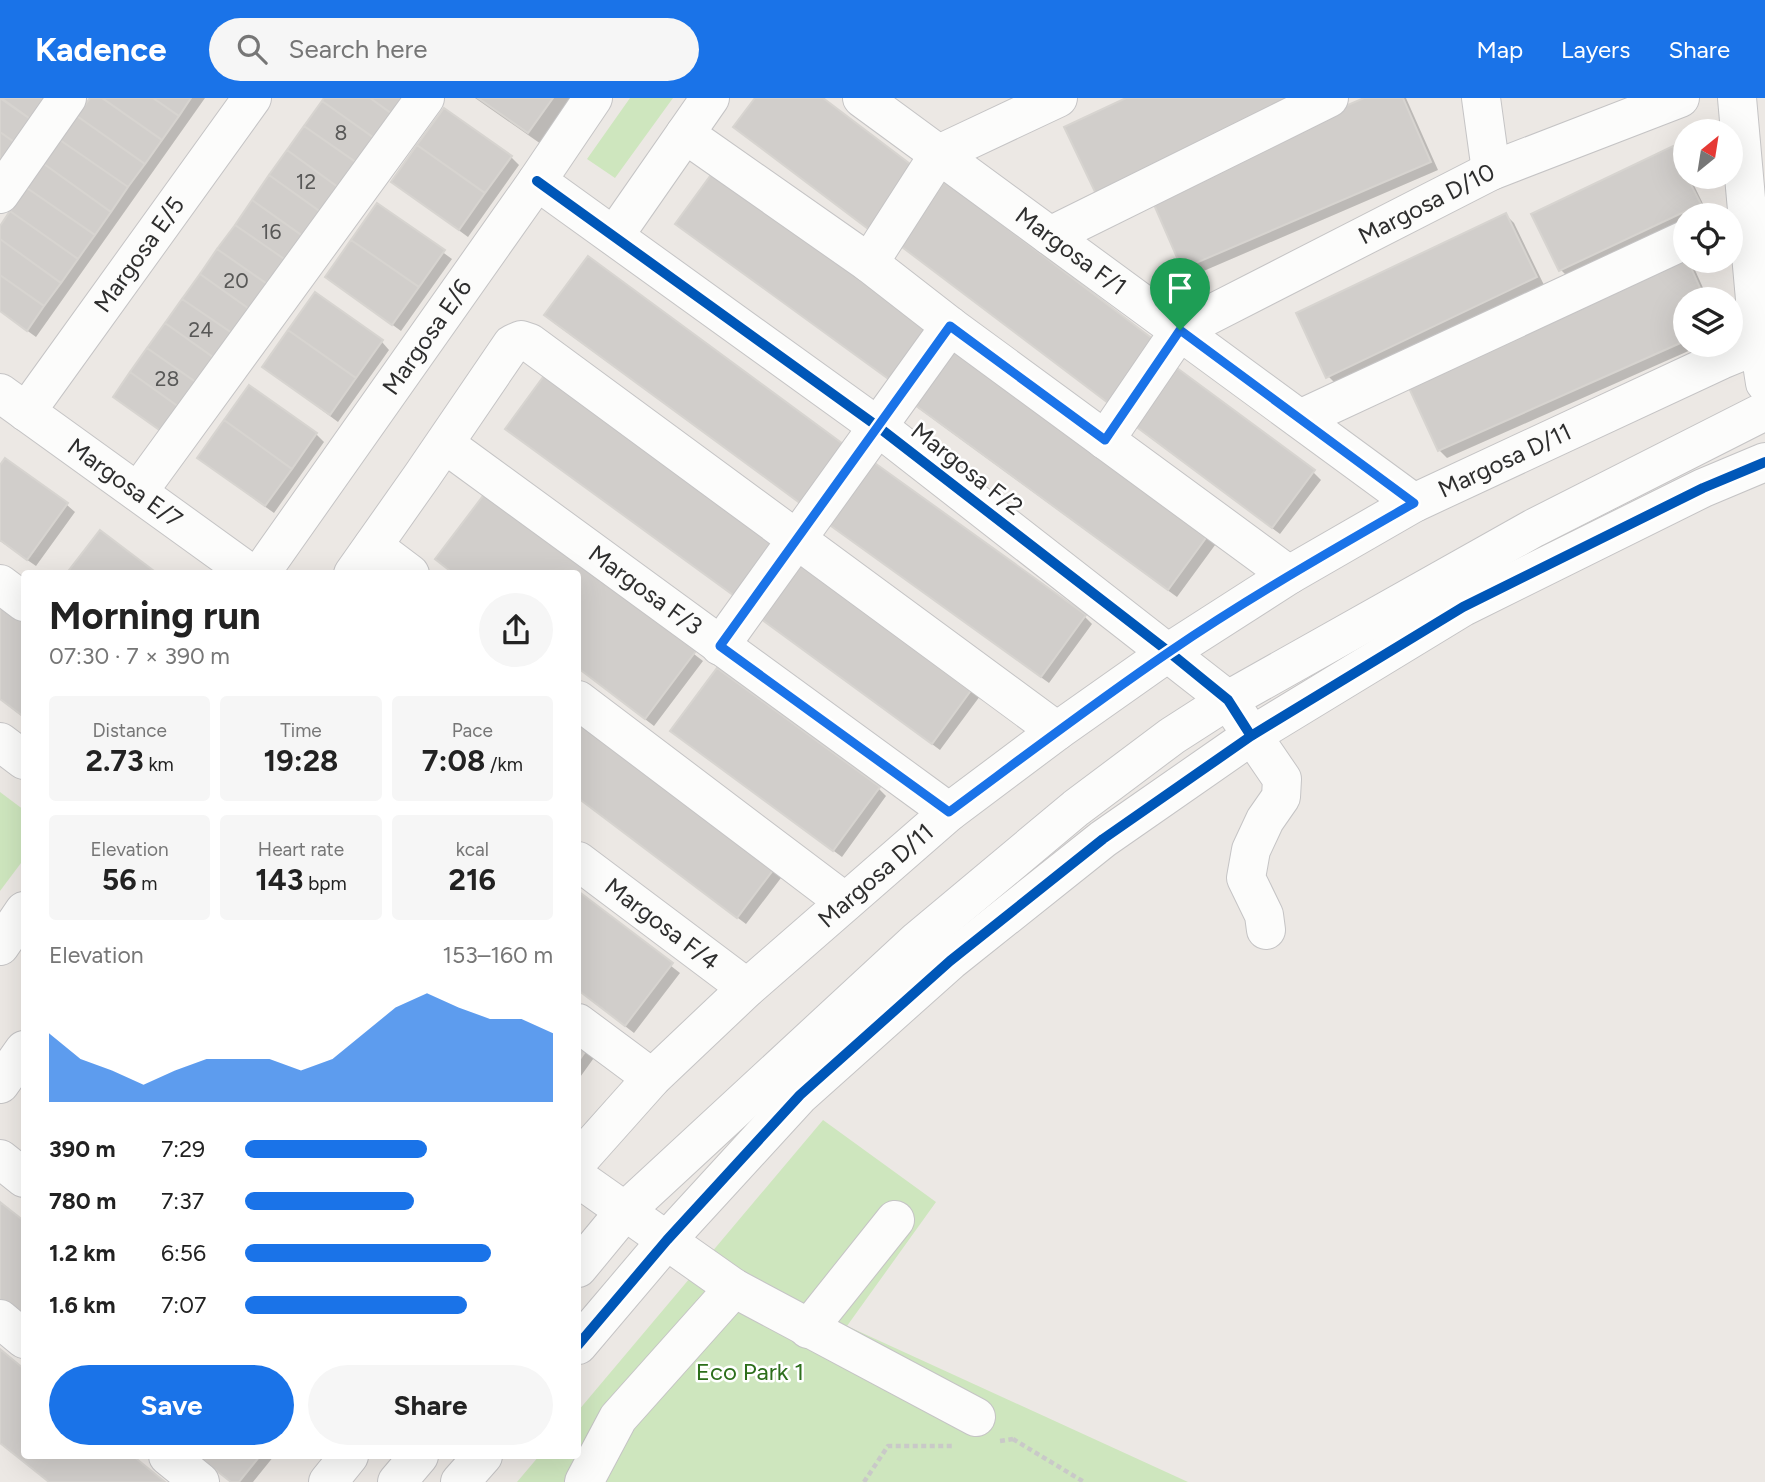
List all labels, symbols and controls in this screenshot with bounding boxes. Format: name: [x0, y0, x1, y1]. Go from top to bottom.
search box: [209, 18, 699, 81]
text: Kadence: [35, 30, 167, 69]
icon: search: [233, 30, 271, 68]
text: Search here: [289, 33, 427, 65]
text: Map: [1476, 35, 1523, 64]
text: Layers: [1561, 35, 1630, 64]
text: Share: [1668, 35, 1730, 64]
north arrow: [1673, 119, 1743, 189]
map controls: [1673, 119, 1743, 357]
house number: 8: [335, 120, 347, 145]
street label: Margosa D/10: [1353, 157, 1499, 250]
house number: 12: [296, 169, 316, 194]
street label: Margosa E/5: [88, 191, 190, 318]
street label: Margosa F/1: [1010, 201, 1132, 301]
button: locate: [1673, 203, 1743, 273]
house number: 16: [261, 219, 281, 244]
pin: [1150, 258, 1210, 330]
house number: 20: [223, 268, 249, 293]
icon: arrive: [1161, 269, 1199, 307]
street label: Margosa E/6: [376, 273, 477, 400]
button: layers: [1673, 287, 1743, 357]
house number: 24: [189, 317, 213, 342]
house number: 28: [155, 366, 179, 391]
street label: Margosa F/2: [906, 416, 1029, 521]
street label: Margosa D/11: [1433, 417, 1576, 504]
street label: Margosa E/7: [62, 432, 188, 534]
street label: Margosa F/3: [583, 539, 708, 641]
text: Morning run: [49, 593, 261, 639]
button: share: [479, 593, 553, 667]
text: 07:30 · 7 × 390 m: [49, 642, 230, 670]
text: Distance: [92, 719, 167, 742]
text: Time: [280, 719, 322, 742]
text: Pace: [452, 719, 493, 742]
text: 2.73: [86, 742, 144, 779]
text: 19:28: [264, 742, 338, 779]
text: 7:08: [422, 742, 485, 779]
text: km: [144, 753, 174, 776]
text: /km: [485, 753, 523, 776]
street label: Margosa D/11: [812, 817, 939, 933]
text: Elevation: [91, 838, 169, 861]
text: Heart rate: [258, 838, 344, 861]
text: kcal: [456, 838, 489, 861]
text: 56: [102, 861, 137, 898]
text: 143: [255, 861, 304, 898]
text: 216: [449, 861, 496, 898]
street label: Margosa F/4: [599, 871, 725, 976]
text: m: [137, 872, 158, 895]
text: bpm: [304, 872, 347, 895]
text: Elevation: [49, 941, 144, 969]
text: 153–160 m: [443, 941, 553, 969]
text: 390 m: [49, 1135, 116, 1163]
text: 7:29: [161, 1135, 205, 1163]
text: 780 m: [49, 1187, 116, 1215]
text: 7:37: [161, 1187, 204, 1215]
text: 1.2 km: [49, 1239, 116, 1267]
text: 6:56: [161, 1239, 206, 1267]
text: 1.6 km: [49, 1291, 116, 1319]
text: 7:07: [161, 1291, 206, 1319]
park label: Eco Park 1: [696, 1357, 804, 1386]
button: Save: [49, 1365, 294, 1445]
button: Share: [308, 1365, 553, 1445]

